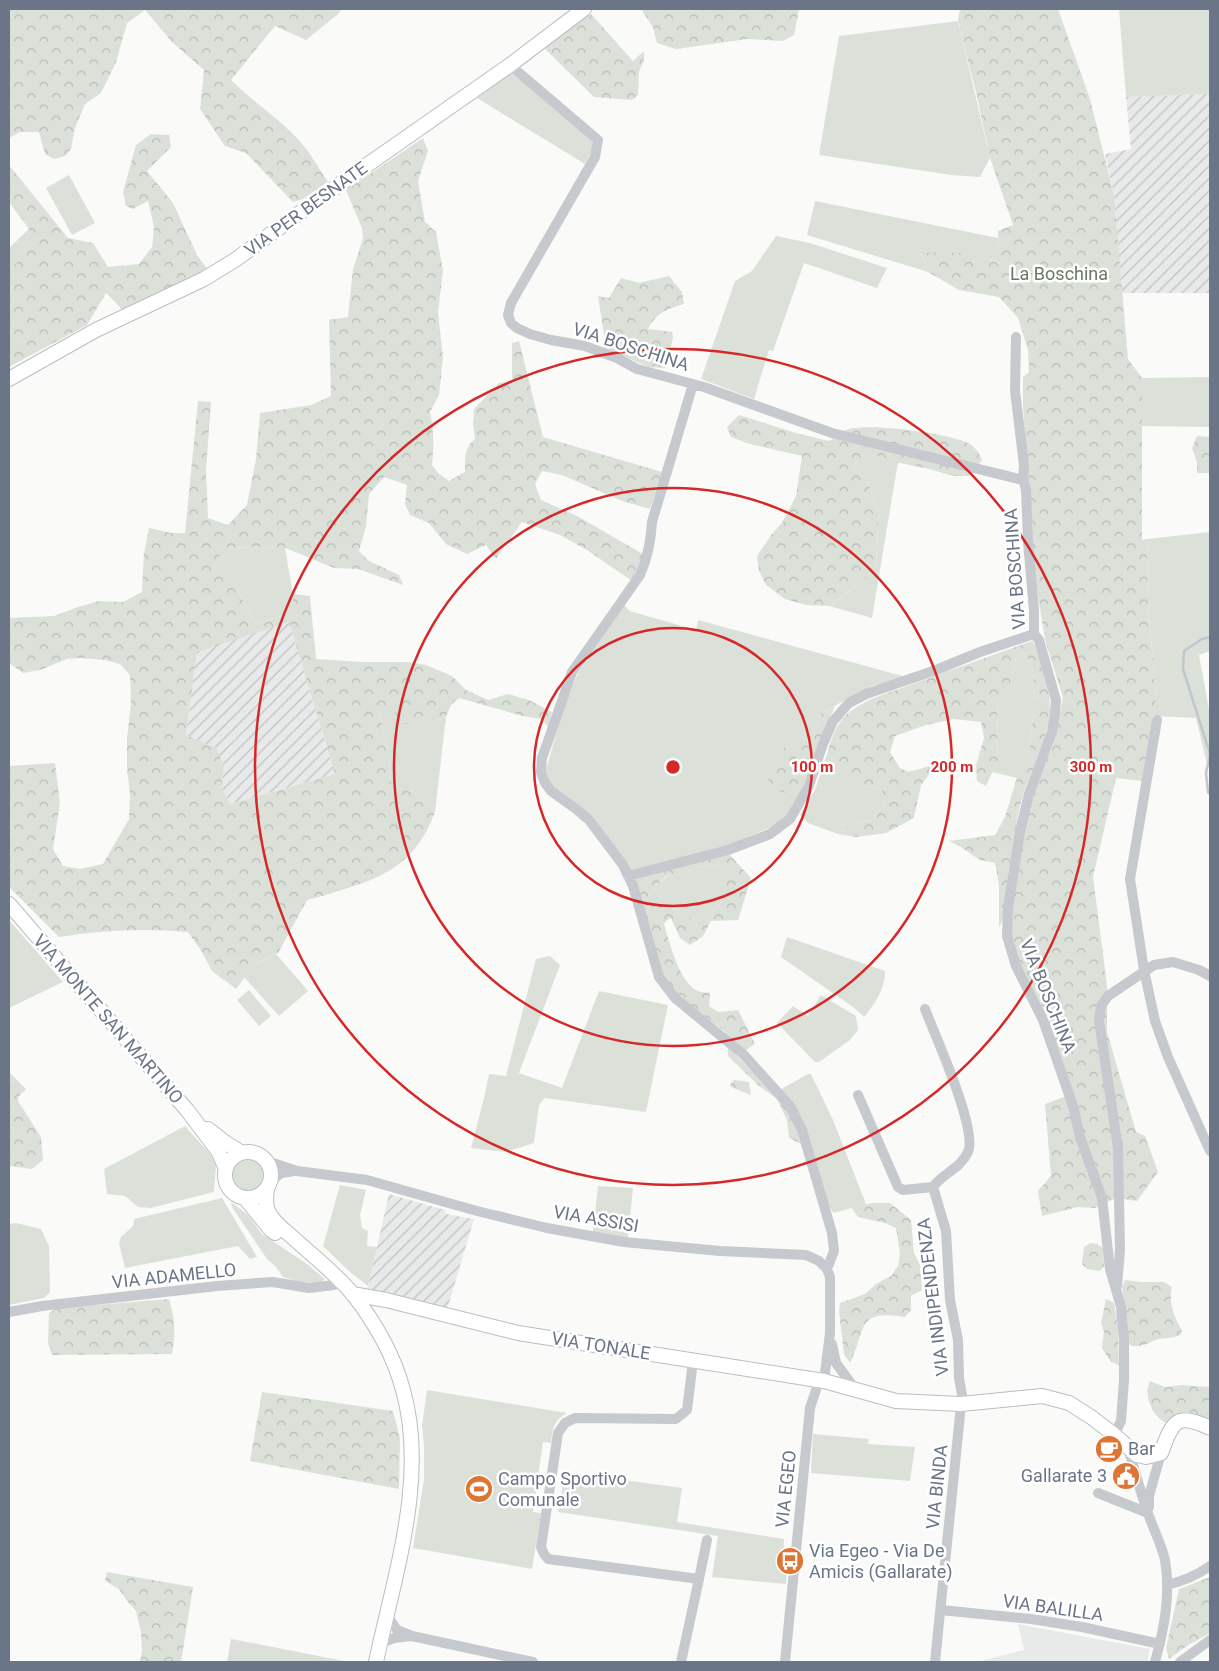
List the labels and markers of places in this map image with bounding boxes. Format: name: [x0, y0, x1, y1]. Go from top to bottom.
centre of rings: [664, 758, 682, 776]
cafe icon: Bar: [1094, 1434, 1124, 1464]
place label: Bar: [1128, 1438, 1155, 1459]
public building icon: Gallarate 3: [1111, 1461, 1141, 1491]
place label: Gallarate 3: [1021, 1465, 1107, 1486]
place label: Campo Sportivo Comunale: [498, 1468, 627, 1510]
sports icon: Campo Sportivo Comunale: [464, 1474, 494, 1504]
place label: Via Egeo - Via De Amicis (Gallarate): [809, 1540, 952, 1583]
bus stop icon: Via Egeo - Via De Amicis (Gallarate): [775, 1546, 805, 1576]

